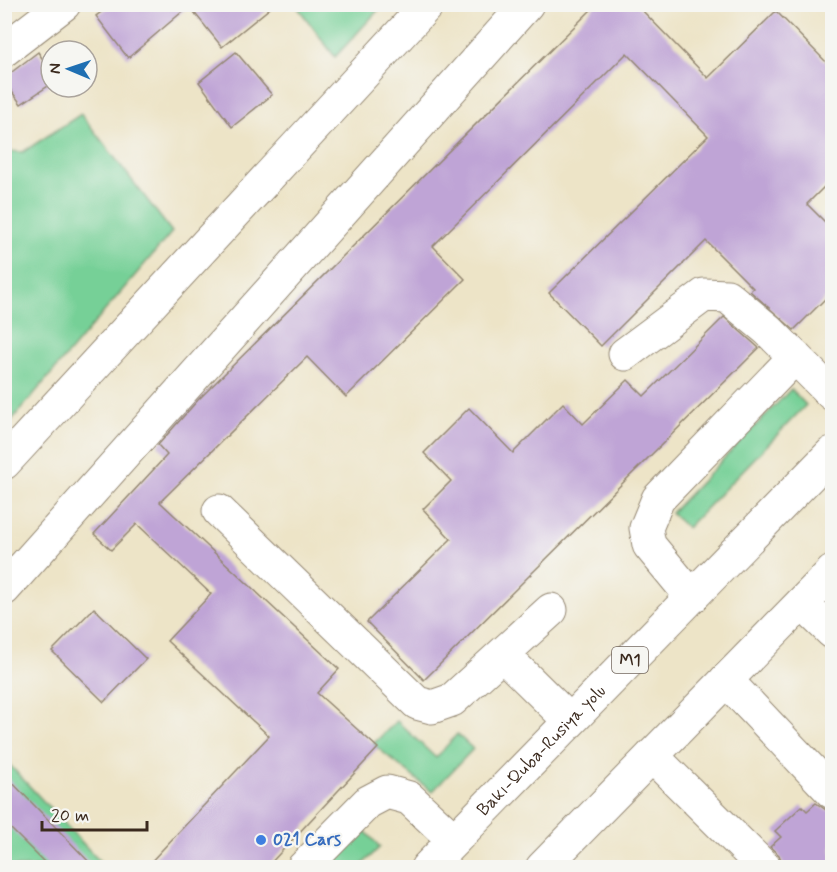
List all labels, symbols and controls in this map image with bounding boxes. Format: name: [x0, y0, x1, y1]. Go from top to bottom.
north arrow: [39, 39, 99, 99]
text: N: [45, 63, 66, 74]
road number: M1: [612, 647, 648, 673]
street label: Bakı-Quba-Rusiya yolu: [472, 680, 611, 822]
scale bar: [42, 794, 147, 832]
text: 20 m: [51, 804, 89, 828]
place label: 021 Cars: [273, 828, 341, 852]
marker: 021 Cars: [254, 833, 268, 847]

